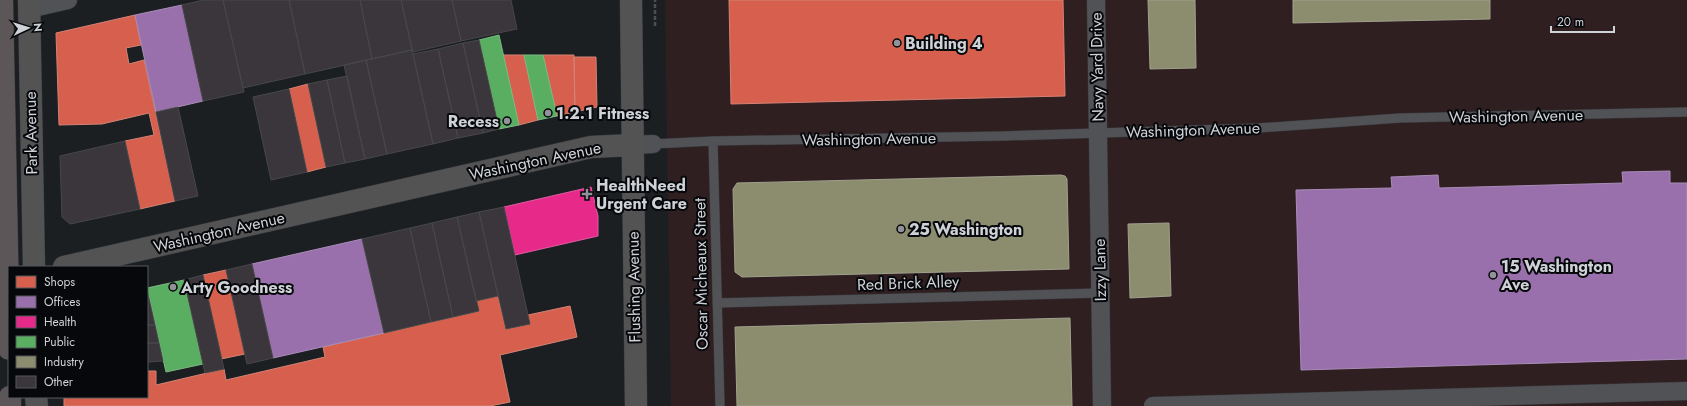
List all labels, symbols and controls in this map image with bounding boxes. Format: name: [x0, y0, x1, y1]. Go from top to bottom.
north arrow: [8, 8, 48, 48]
scale bar: [1551, 8, 1614, 34]
street label: Navy Yard Drive: [1085, 12, 1109, 122]
text: 20 m: [1557, 13, 1584, 31]
text: N: [30, 22, 46, 32]
place label: Building 4: [905, 32, 983, 55]
marker: Building 4: [892, 38, 902, 48]
street label: Park Avenue: [19, 91, 43, 175]
place label: 1.2.1 Fitness: [556, 102, 649, 125]
street label: Washington Avenue: [1449, 103, 1583, 129]
marker: 1.2.1 Fitness: [543, 108, 553, 118]
place label: Recess: [448, 110, 499, 133]
marker: Recess: [502, 116, 512, 126]
street label: Washington Avenue: [1126, 116, 1260, 144]
street label: Washington Avenue: [802, 126, 936, 152]
street label: Washington Avenue: [467, 136, 603, 186]
place label: HealthNeed Urgent Care: [596, 174, 687, 215]
marker: HealthNeed Urgent Care: [581, 188, 593, 200]
street label: Oscar Micheaux Street: [688, 198, 714, 350]
street label: Washington Avenue: [151, 206, 287, 258]
place label: 25 Washington: [909, 218, 1022, 241]
marker: 25 Washington: [896, 224, 906, 234]
street label: Flushing Avenue: [622, 231, 646, 343]
street label: Izzy Lane: [1088, 238, 1112, 302]
place label: 15 Washington Ave: [1500, 255, 1612, 296]
legend: [8, 266, 148, 398]
street label: Red Brick Alley: [857, 270, 960, 296]
marker: 15 Washington Ave: [1488, 270, 1498, 280]
text: Shops: [44, 273, 75, 291]
place label: Arty Goodness: [180, 276, 292, 299]
marker: Arty Goodness: [168, 282, 178, 292]
text: Offices: [44, 293, 80, 311]
text: Health: [44, 313, 76, 331]
text: Public: [44, 333, 75, 351]
text: Industry: [44, 353, 85, 371]
text: Other: [44, 373, 74, 391]

